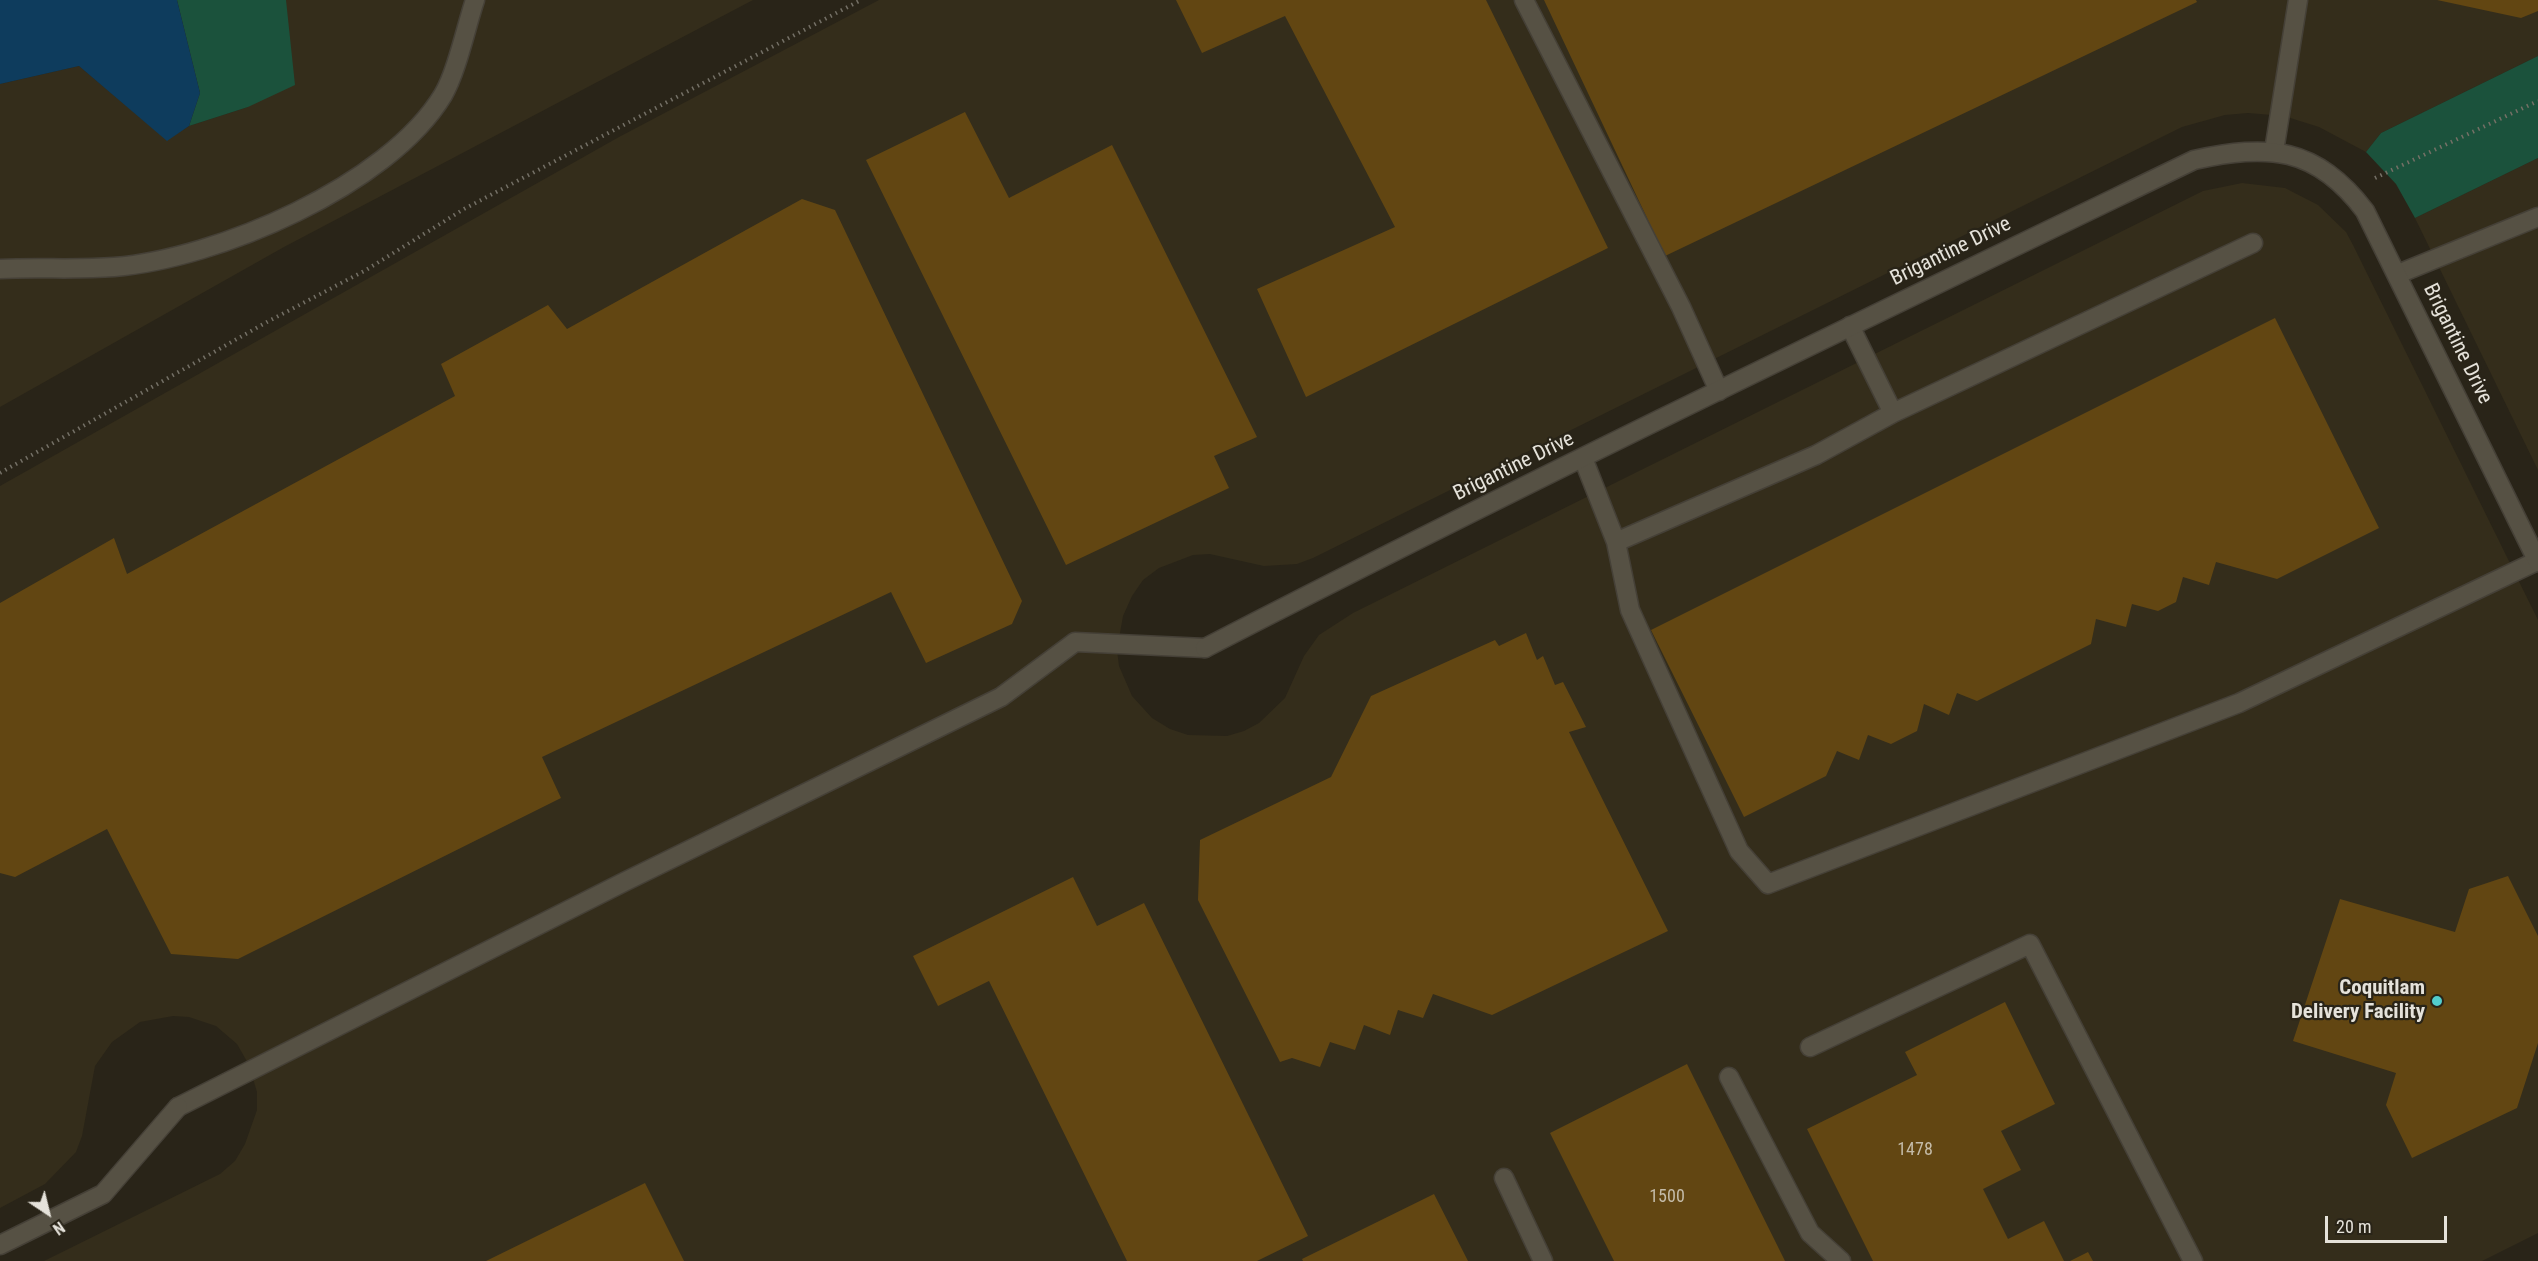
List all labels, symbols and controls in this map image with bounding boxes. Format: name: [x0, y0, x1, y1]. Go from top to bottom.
street label: Brigantine Drive: [1887, 212, 2015, 292]
street label: Brigantine Drive: [2417, 280, 2497, 408]
street label: Brigantine Drive: [1450, 427, 1578, 507]
place label: Coquitlam Delivery Facility: [2291, 976, 2425, 1026]
marker: Coquitlam Delivery Facility: [2430, 994, 2444, 1008]
house number: 1478: [1897, 1139, 1933, 1161]
north arrow: [18, 1183, 78, 1243]
house number: 1500: [1649, 1186, 1685, 1208]
scale bar: [2328, 1204, 2450, 1242]
text: 20 m: [2336, 1216, 2371, 1237]
text: N: [49, 1218, 68, 1239]

